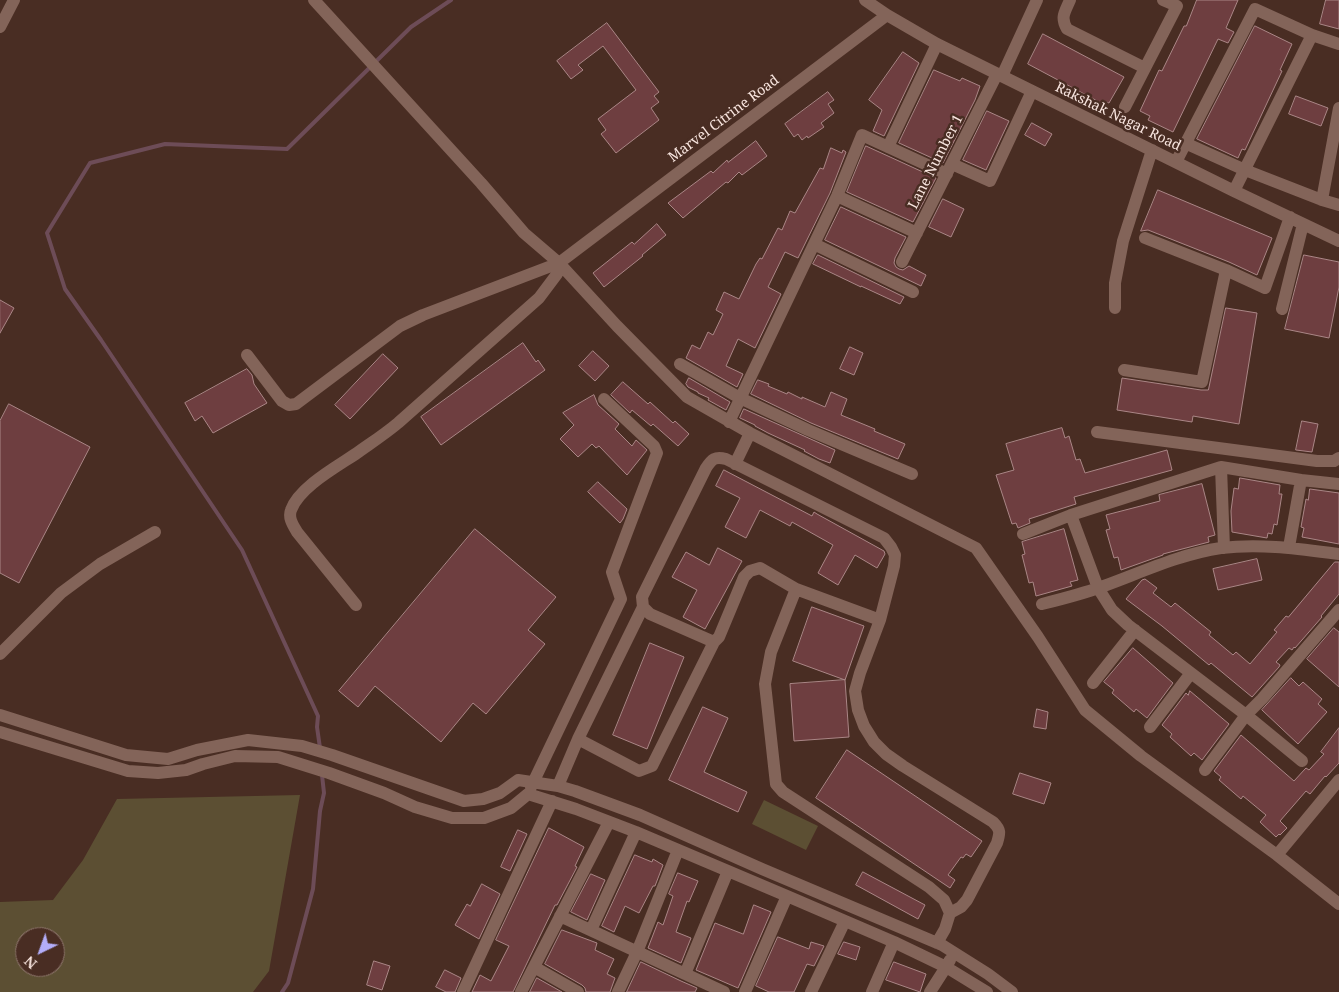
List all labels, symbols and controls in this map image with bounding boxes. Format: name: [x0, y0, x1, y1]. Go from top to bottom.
street label: Marvel Citrine Road: [665, 72, 783, 166]
street label: Rakshak Nagar Road: [1052, 79, 1184, 155]
street label: Lane Number 1: [905, 112, 967, 212]
north arrow: [15, 927, 65, 977]
text: N: [20, 952, 41, 974]

